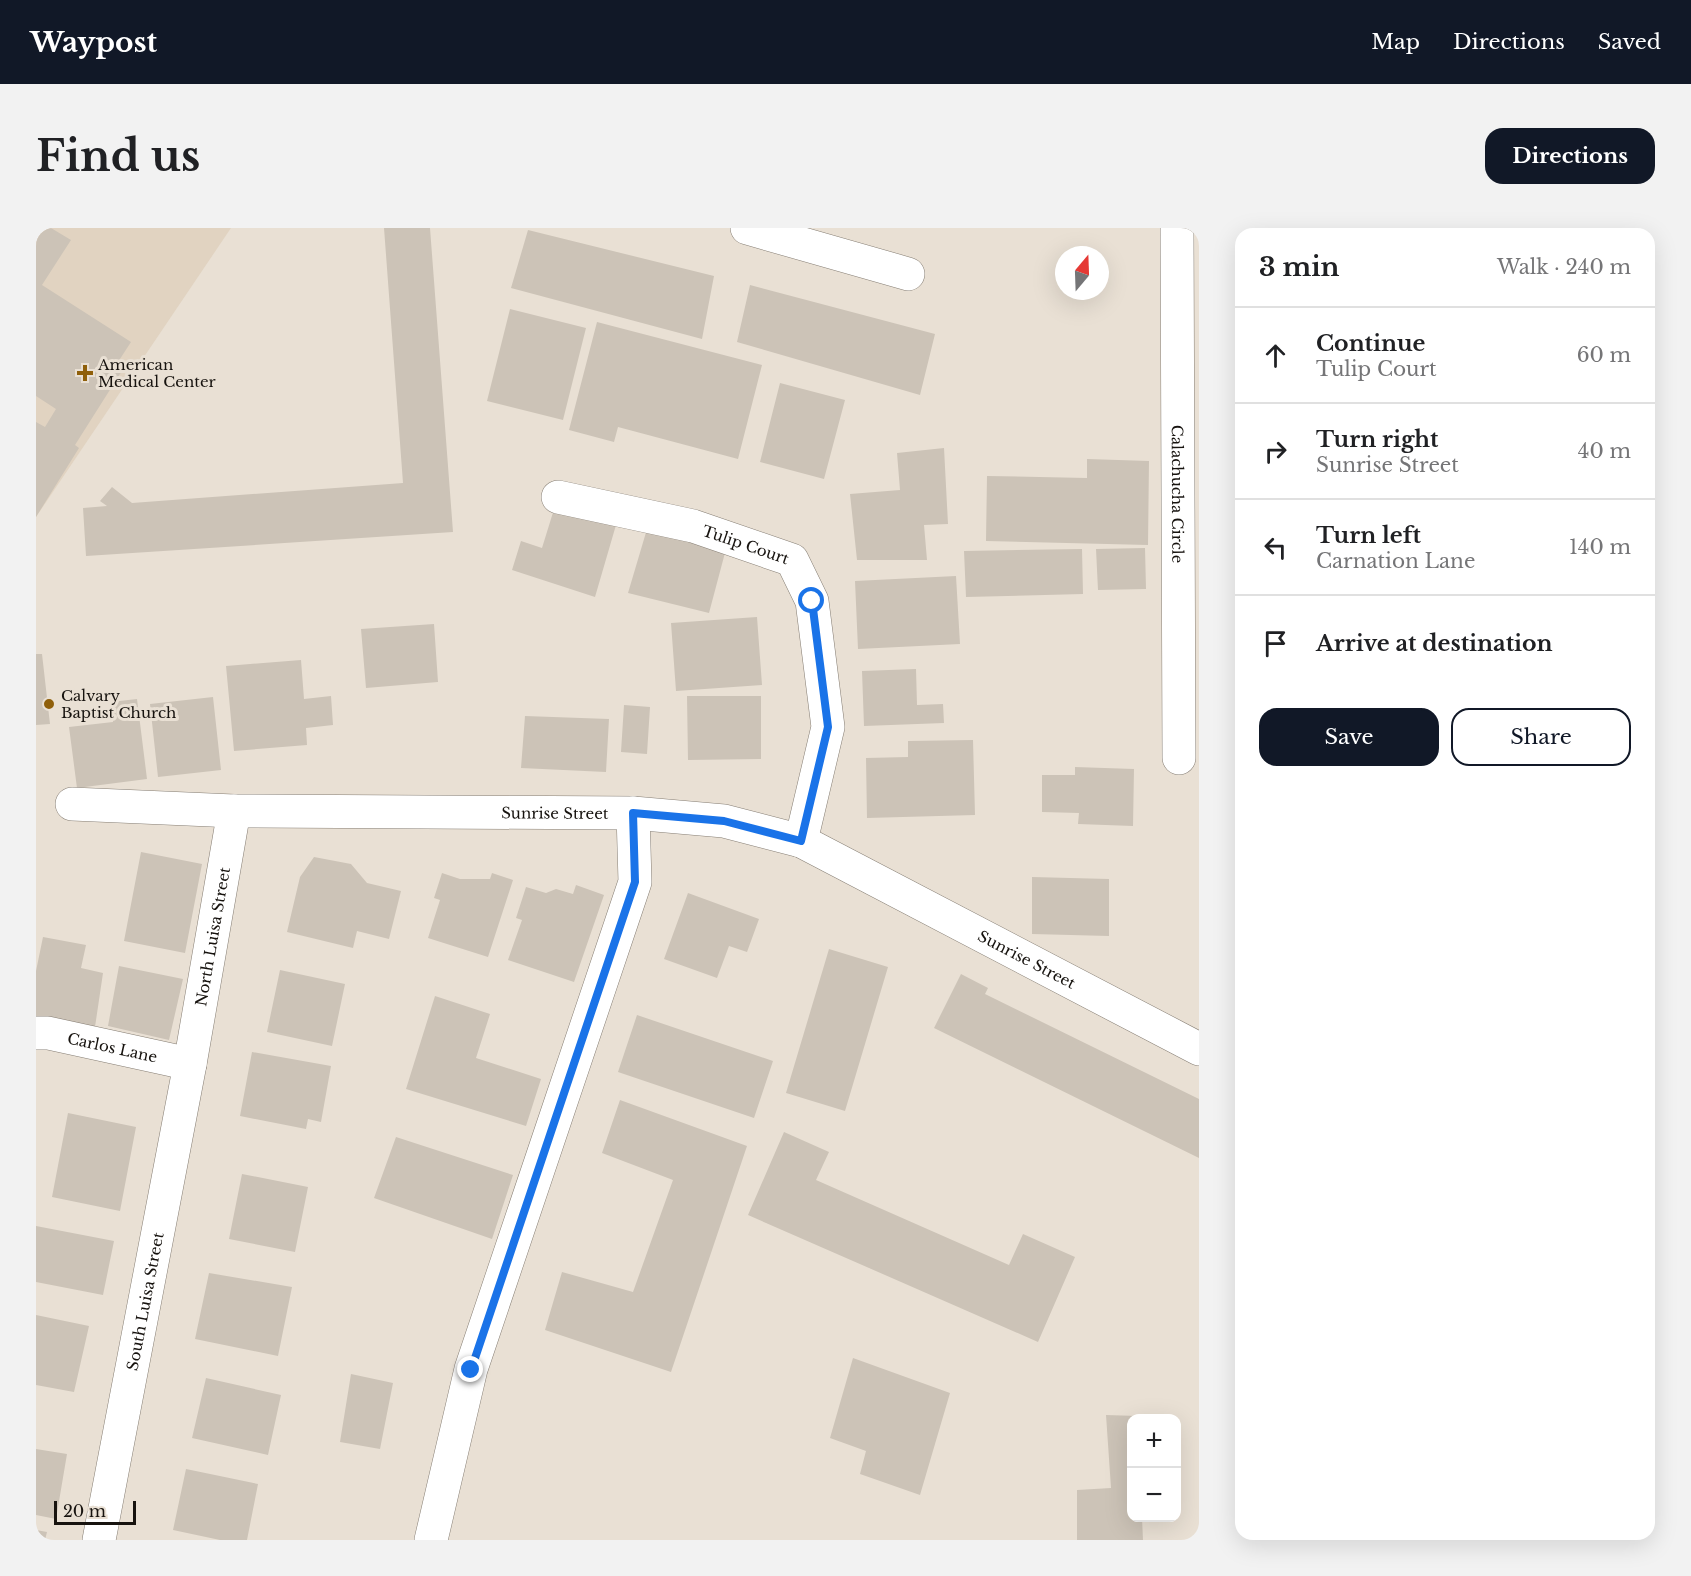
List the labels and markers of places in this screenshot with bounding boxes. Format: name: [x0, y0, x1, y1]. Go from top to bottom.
place label: American Medical Center: [97, 355, 217, 391]
marker: American Medical Center: [76, 364, 94, 382]
place label: Calvary Baptist Church: [61, 686, 176, 722]
marker: Calvary Baptist Church: [42, 697, 56, 711]

